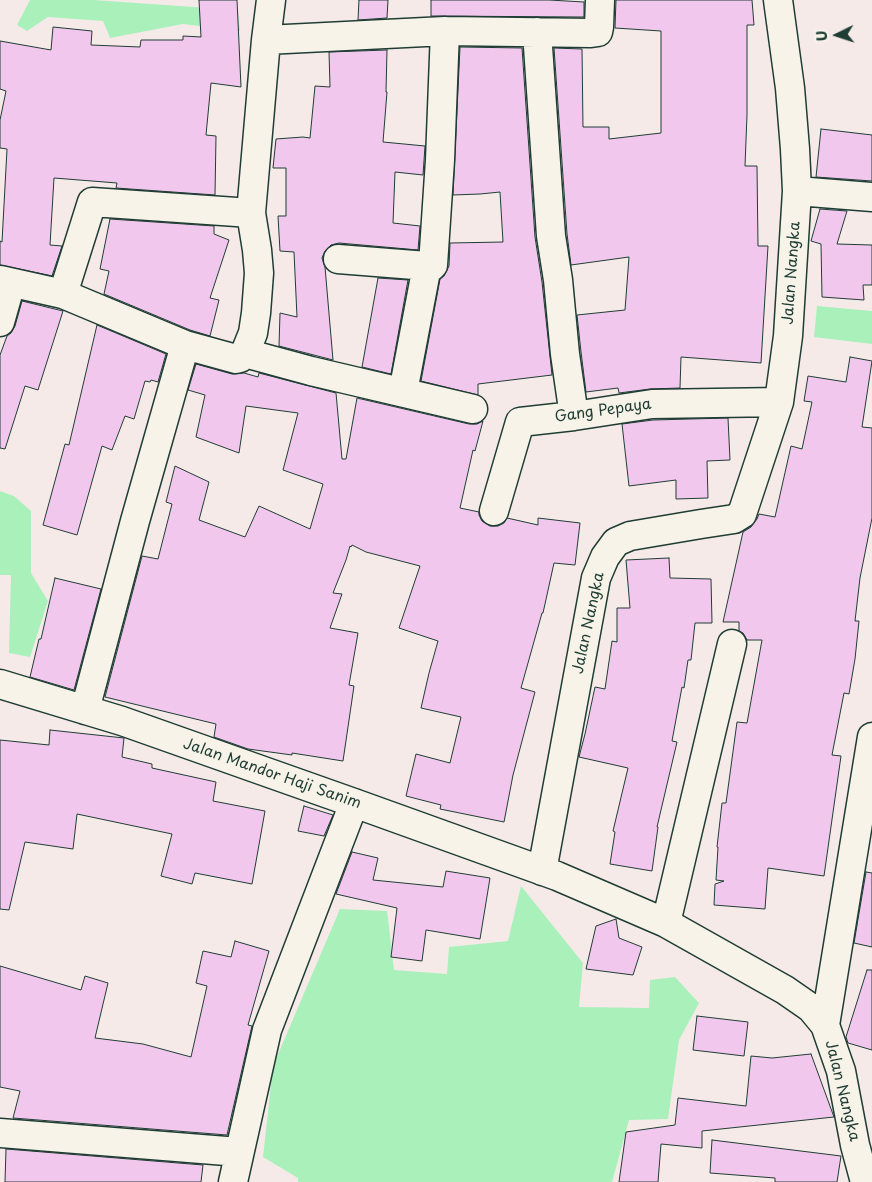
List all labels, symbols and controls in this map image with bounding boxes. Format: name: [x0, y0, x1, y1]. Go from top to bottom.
north arrow: [812, 10, 862, 60]
text: U: [811, 30, 832, 42]
street label: Jalan Nangka: [779, 221, 805, 325]
street label: Gang Pepaya: [554, 395, 652, 427]
street label: Jalan Nangka: [569, 571, 609, 675]
street label: Jalan Mandor Haji Sanim: [181, 735, 363, 813]
street label: Jalan Nangka: [821, 1039, 863, 1143]

